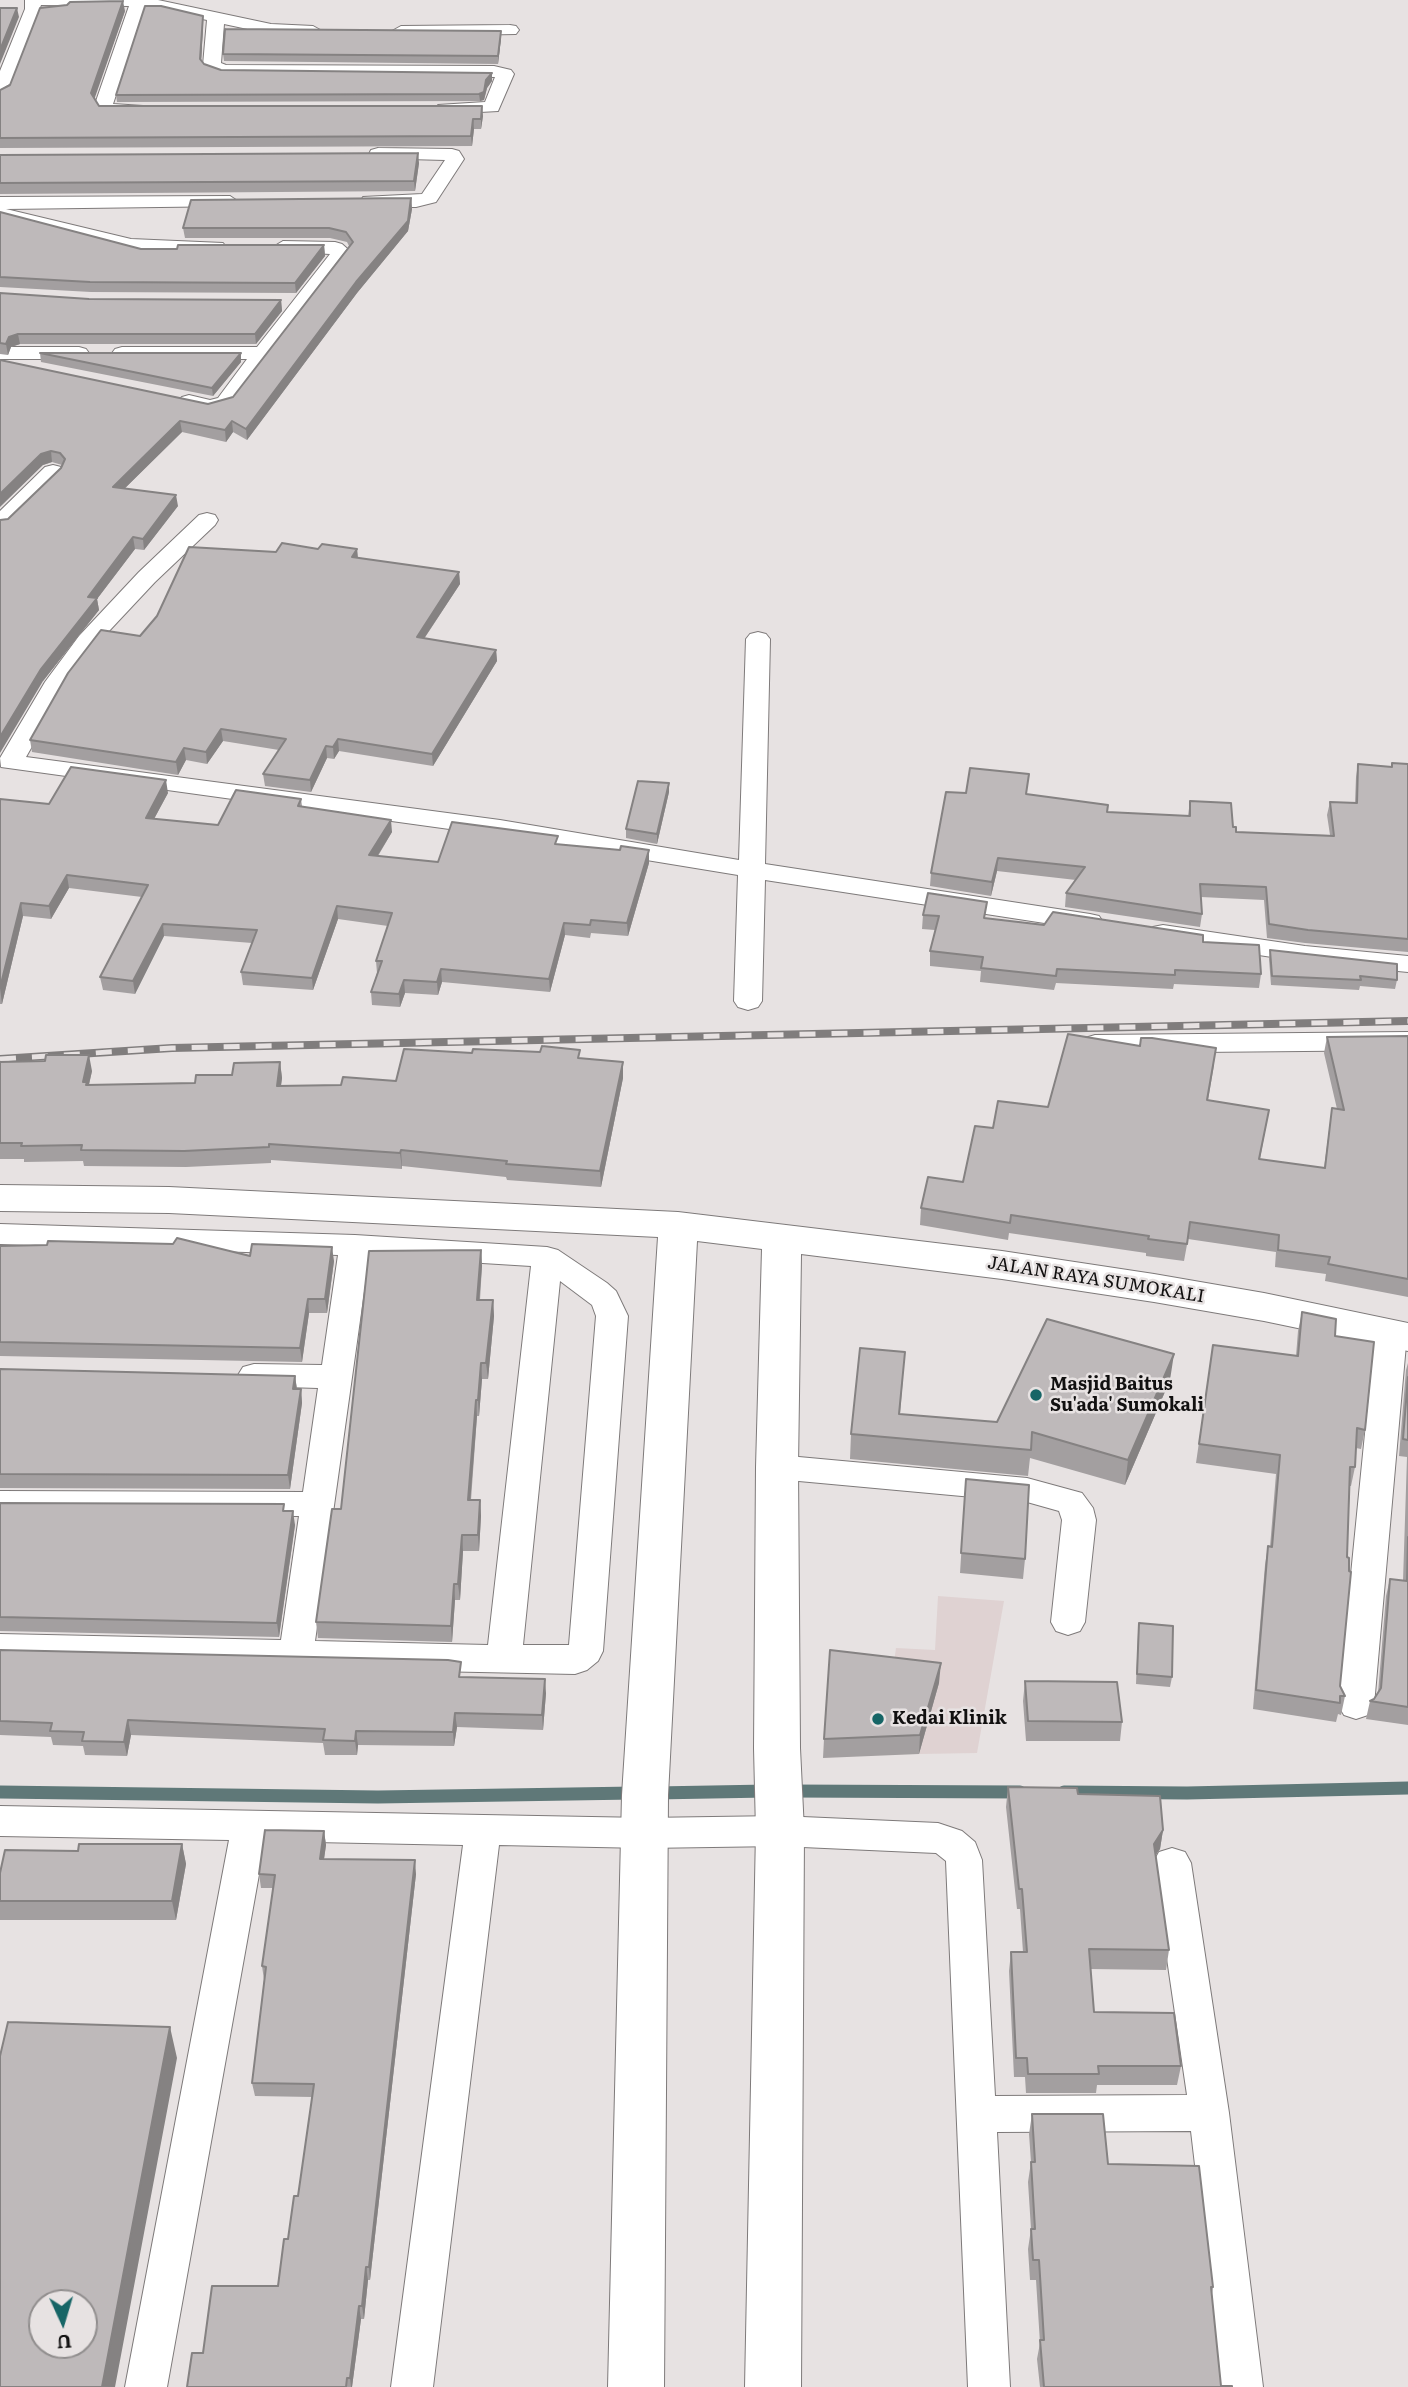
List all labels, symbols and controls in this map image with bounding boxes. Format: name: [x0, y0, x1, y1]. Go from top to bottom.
street label: JALAN RAYA SUMOKALI: [986, 1252, 1206, 1308]
place label: Masjid Baitus Su'ada' Sumokali: [1050, 1374, 1204, 1416]
marker: Masjid Baitus Su'ada' Sumokali: [1028, 1387, 1044, 1403]
place label: Kedai Klinik: [892, 1708, 1007, 1730]
marker: Kedai Klinik: [870, 1711, 886, 1727]
north arrow: [28, 2289, 98, 2359]
text: U: [56, 2328, 73, 2357]

